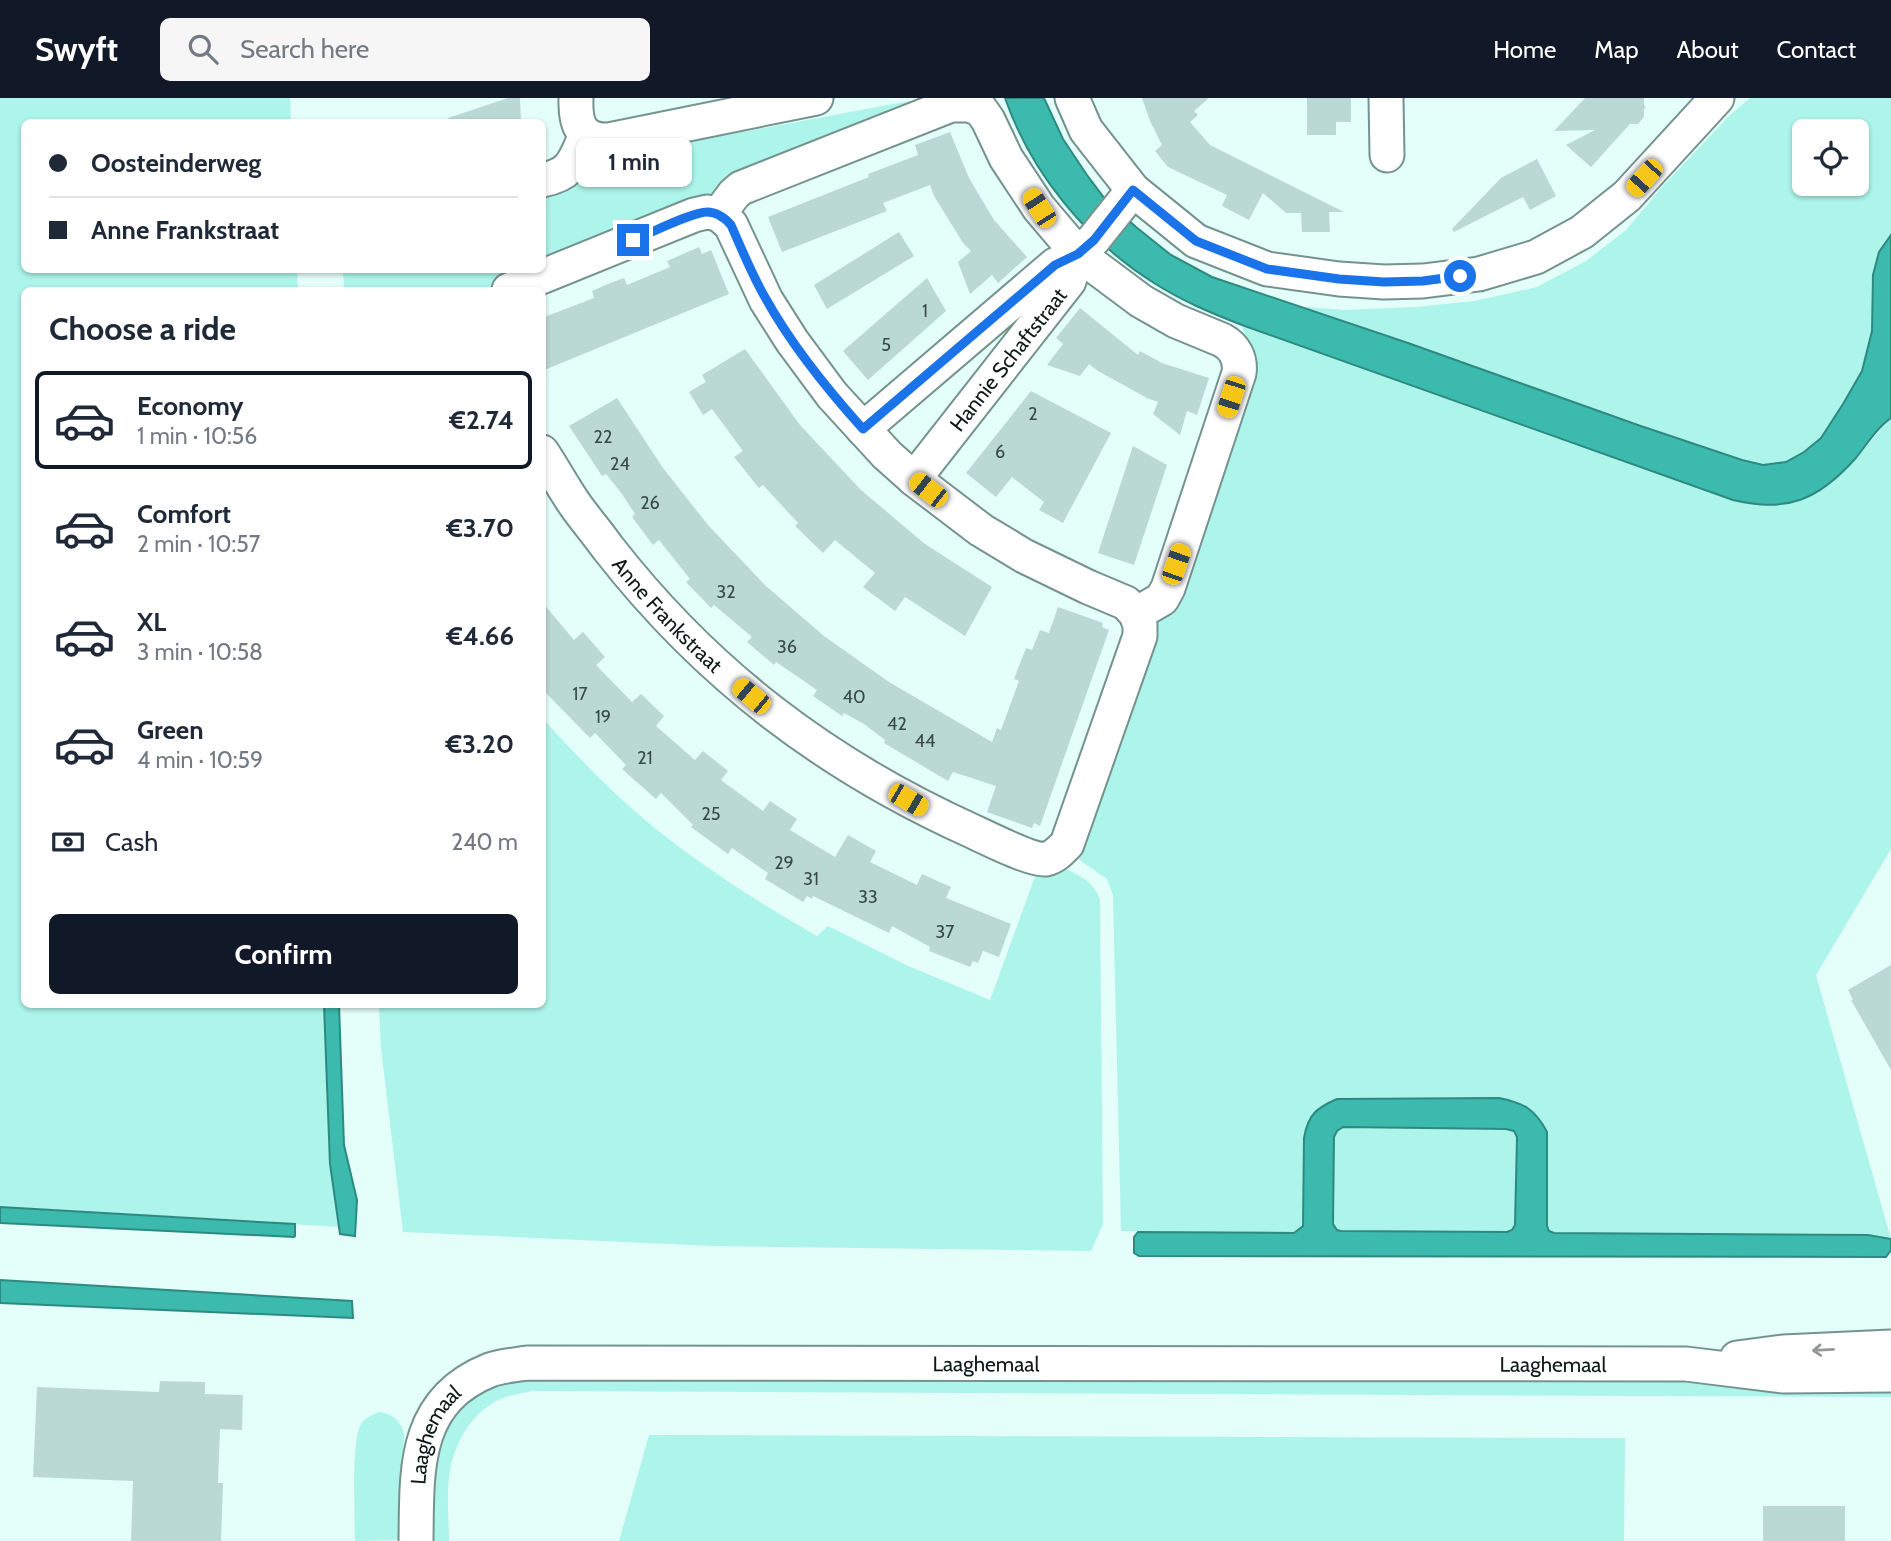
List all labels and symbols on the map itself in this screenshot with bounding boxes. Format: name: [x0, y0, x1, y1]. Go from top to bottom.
callout: 1 min: [575, 138, 691, 188]
car: [1623, 155, 1666, 201]
car: [1019, 185, 1060, 231]
route end: [617, 224, 649, 256]
route start: [1444, 260, 1476, 292]
street label: Hannie Schaftstraat: [944, 283, 1071, 436]
house number: 1: [922, 300, 928, 322]
house number: 5: [881, 334, 891, 356]
car: [1215, 374, 1248, 420]
house number: 2: [1028, 403, 1038, 425]
house number: 22: [594, 426, 612, 448]
house number: 6: [995, 441, 1005, 463]
house number: 24: [610, 453, 630, 475]
car: [905, 469, 952, 511]
house number: 26: [640, 492, 660, 514]
car: [1160, 541, 1193, 587]
street label: Anne Frankstraat: [608, 552, 728, 677]
house number: 32: [716, 581, 736, 603]
house number: 36: [777, 636, 797, 658]
car: [729, 674, 774, 718]
house number: 17: [573, 683, 587, 705]
house number: 40: [843, 686, 865, 708]
house number: 19: [595, 706, 611, 728]
house number: 42: [887, 713, 907, 735]
house number: 44: [915, 730, 935, 752]
house number: 21: [637, 747, 653, 769]
car: [885, 780, 932, 820]
house number: 25: [701, 803, 721, 825]
house number: 29: [774, 852, 794, 874]
house number: 31: [803, 868, 819, 890]
house number: 33: [858, 886, 878, 908]
house number: 37: [936, 921, 954, 943]
one-way arrow: [1812, 1344, 1835, 1357]
street label: Laaghemaal: [932, 1351, 1039, 1376]
street label: Laaghemaal: [1499, 1351, 1606, 1376]
street label: Laaghemaal: [405, 1379, 465, 1485]

